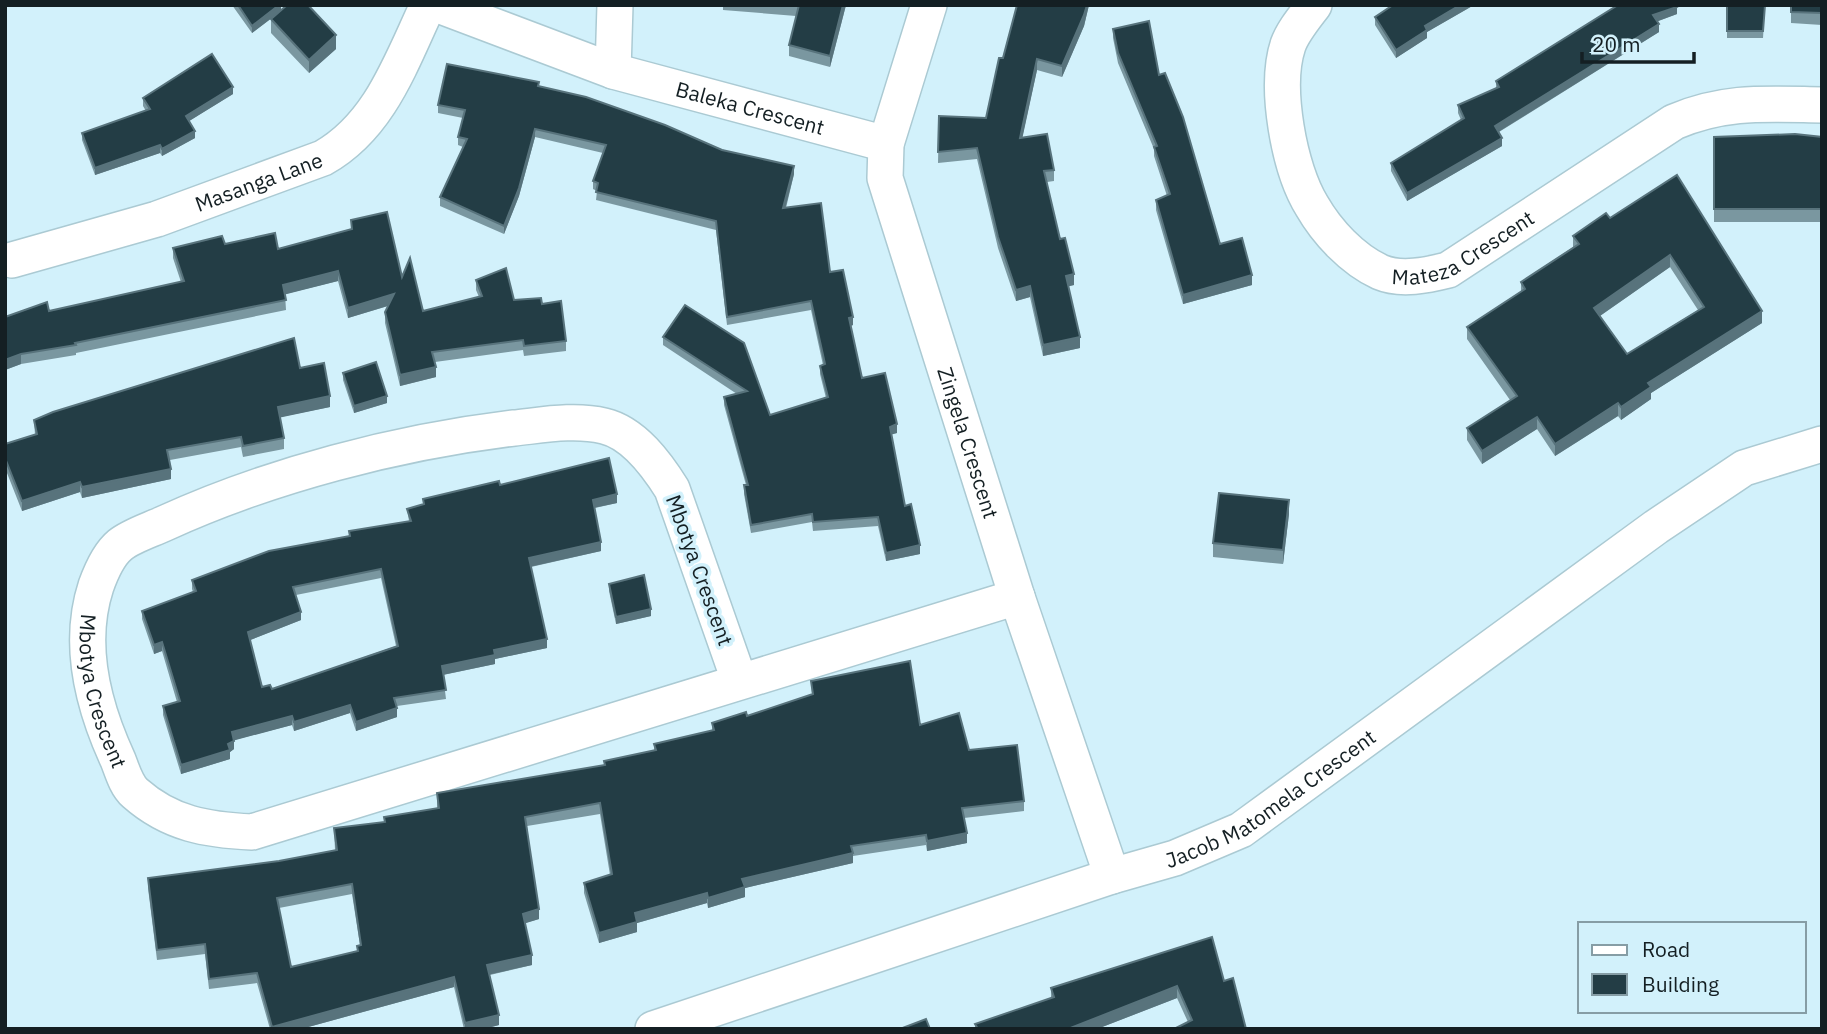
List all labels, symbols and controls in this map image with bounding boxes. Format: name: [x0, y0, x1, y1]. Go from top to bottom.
scale bar: [1582, 21, 1694, 65]
text: 20 m: [1592, 30, 1641, 58]
street label: Baleka Crescent: [673, 74, 828, 141]
street label: Masanga Lane: [191, 145, 326, 218]
street label: Mateza Crescent: [1391, 204, 1539, 291]
street label: Zingela Crescent: [931, 363, 1005, 522]
street label: Mbotya Crescent: [660, 491, 740, 649]
street label: Mbotya Crescent: [74, 613, 134, 772]
street label: Jacob Matomela Crescent: [1162, 723, 1381, 874]
legend: [1578, 922, 1806, 1013]
text: Road: [1642, 935, 1690, 963]
text: Building: [1642, 970, 1719, 998]

